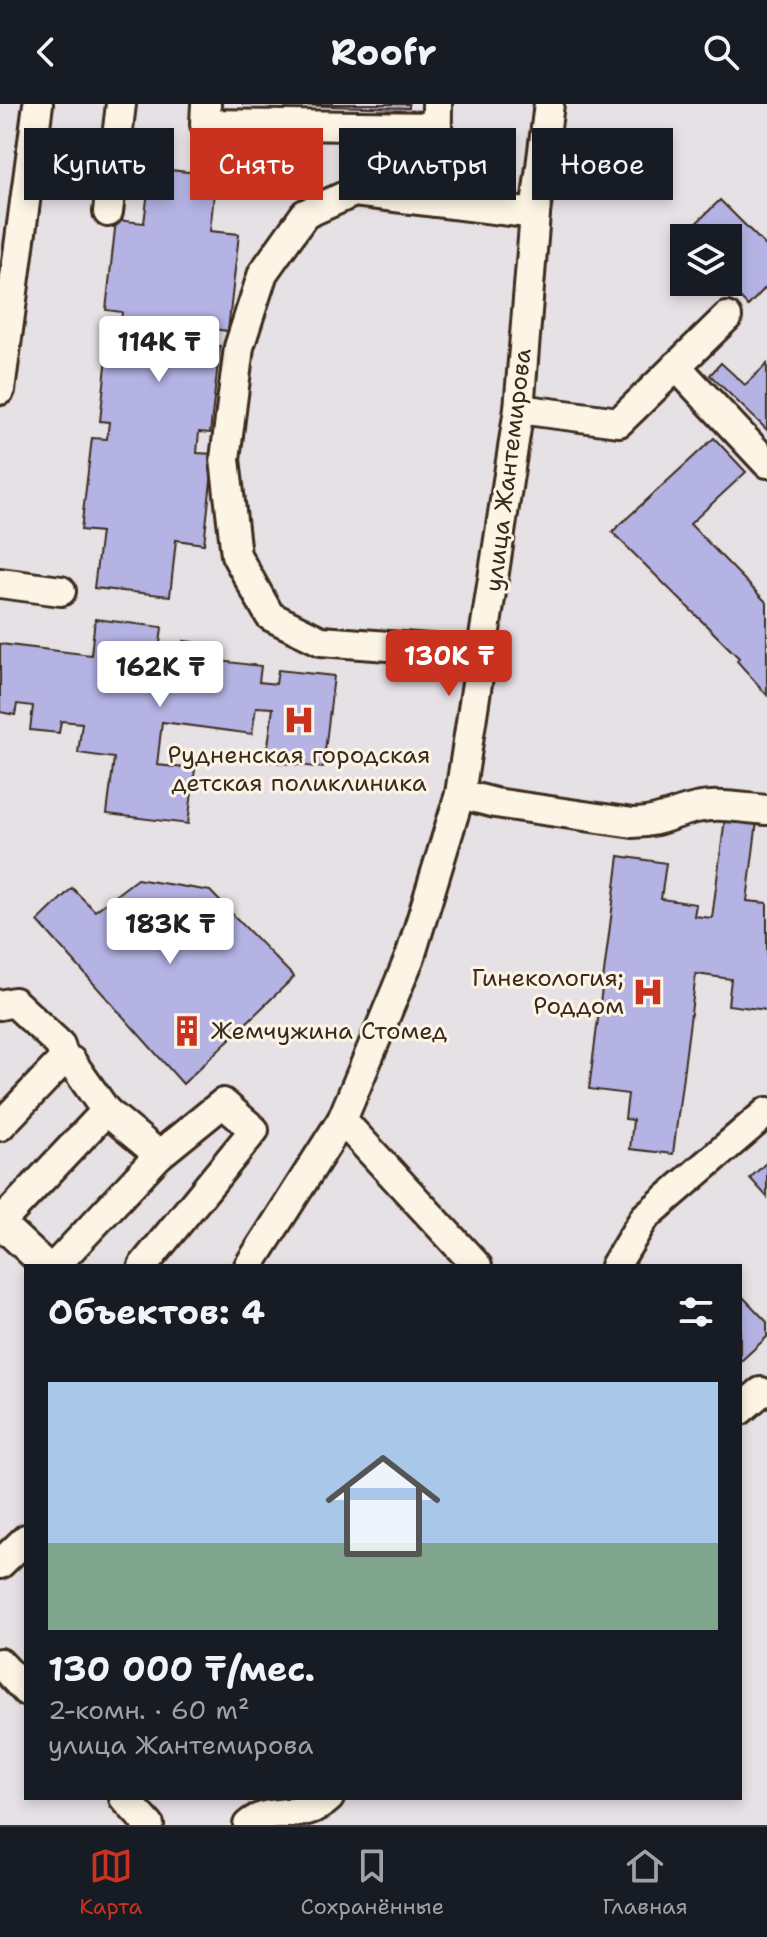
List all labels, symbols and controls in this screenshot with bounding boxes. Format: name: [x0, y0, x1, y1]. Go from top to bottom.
text: Roofr: [331, 28, 436, 77]
icon: back: [24, 30, 68, 74]
icon: search: [699, 30, 743, 74]
chip: Купить: [24, 128, 174, 200]
chip: Снять: [190, 128, 323, 200]
chip: Фильтры: [339, 128, 516, 200]
chip: Новое: [532, 128, 673, 200]
map controls: [670, 224, 742, 296]
button: layers: [670, 224, 742, 296]
pin: 114K ₸: [94, 316, 224, 384]
text: 114K ₸: [117, 324, 201, 359]
street label: улица Жантемирова: [477, 346, 539, 594]
pin: 130K ₸: [384, 630, 514, 698]
text: 130K ₸: [404, 638, 494, 673]
pin: 162K ₸: [95, 641, 225, 709]
text: 162K ₸: [115, 649, 205, 684]
hospital icon: Рудненская городская детская поликлиника: [282, 703, 316, 737]
place label: Рудненская городская детская поликлиника: [168, 739, 430, 799]
pin: 183K ₸: [105, 898, 235, 966]
text: 183K ₸: [125, 906, 215, 941]
place label: Гинекология; Роддом: [472, 962, 624, 1022]
hospital icon: Гинекология; Роддом: [631, 975, 665, 1009]
building icon: Жемчужина Стомед: [170, 1014, 204, 1048]
place label: Жемчужина Стомед: [211, 1015, 447, 1047]
text: Объектов: 4: [48, 1289, 265, 1335]
icon: filters: [674, 1290, 718, 1334]
icon: home: [311, 1434, 455, 1578]
text: 130 000 ₸/мес.: [48, 1646, 315, 1692]
text: 2-комн. · 60 m²: [48, 1692, 250, 1727]
text: улица Жантемирова: [48, 1727, 314, 1762]
tab: Карта: [79, 1844, 142, 1921]
tab: Сохранённые: [300, 1844, 444, 1921]
tab: Главная: [603, 1844, 688, 1921]

